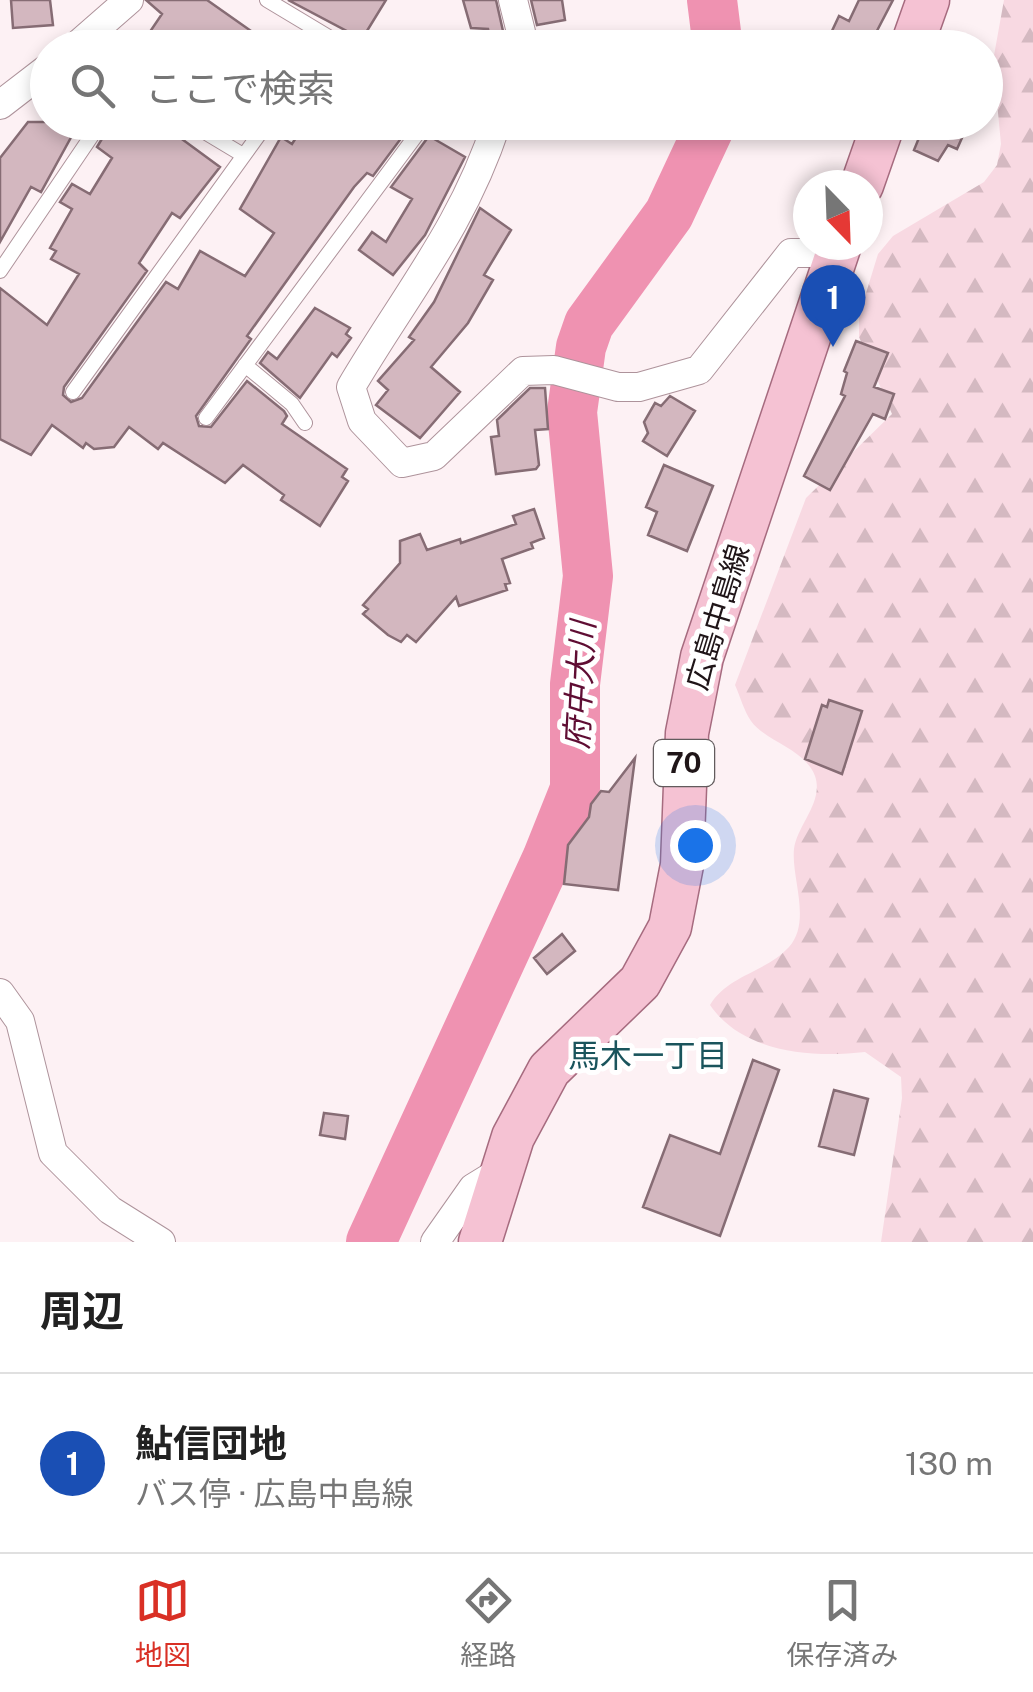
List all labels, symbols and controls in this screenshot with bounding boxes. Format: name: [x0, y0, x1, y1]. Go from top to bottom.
search box: [30, 30, 1003, 140]
icon: search: [65, 58, 120, 113]
text: ここで検索: [145, 66, 335, 111]
north arrow: [793, 170, 883, 260]
pin: 1: [800, 264, 866, 347]
street label: 広島中島線: [678, 540, 756, 694]
water label: 府中大川: [558, 617, 601, 750]
road number: 70: [654, 740, 714, 786]
your location: [670, 820, 721, 871]
district label: 馬木一丁目: [568, 1037, 728, 1074]
text: 周辺: [40, 1286, 124, 1335]
text: 鮎信団地: [135, 1421, 287, 1466]
text: 1: [66, 1445, 79, 1482]
text: 130 m: [905, 1445, 993, 1482]
text: バス停 · 広島中島線: [135, 1475, 414, 1512]
tab: 地図: [135, 1573, 191, 1673]
tab: 経路: [460, 1573, 516, 1673]
tab: 保存済み: [786, 1573, 898, 1673]

